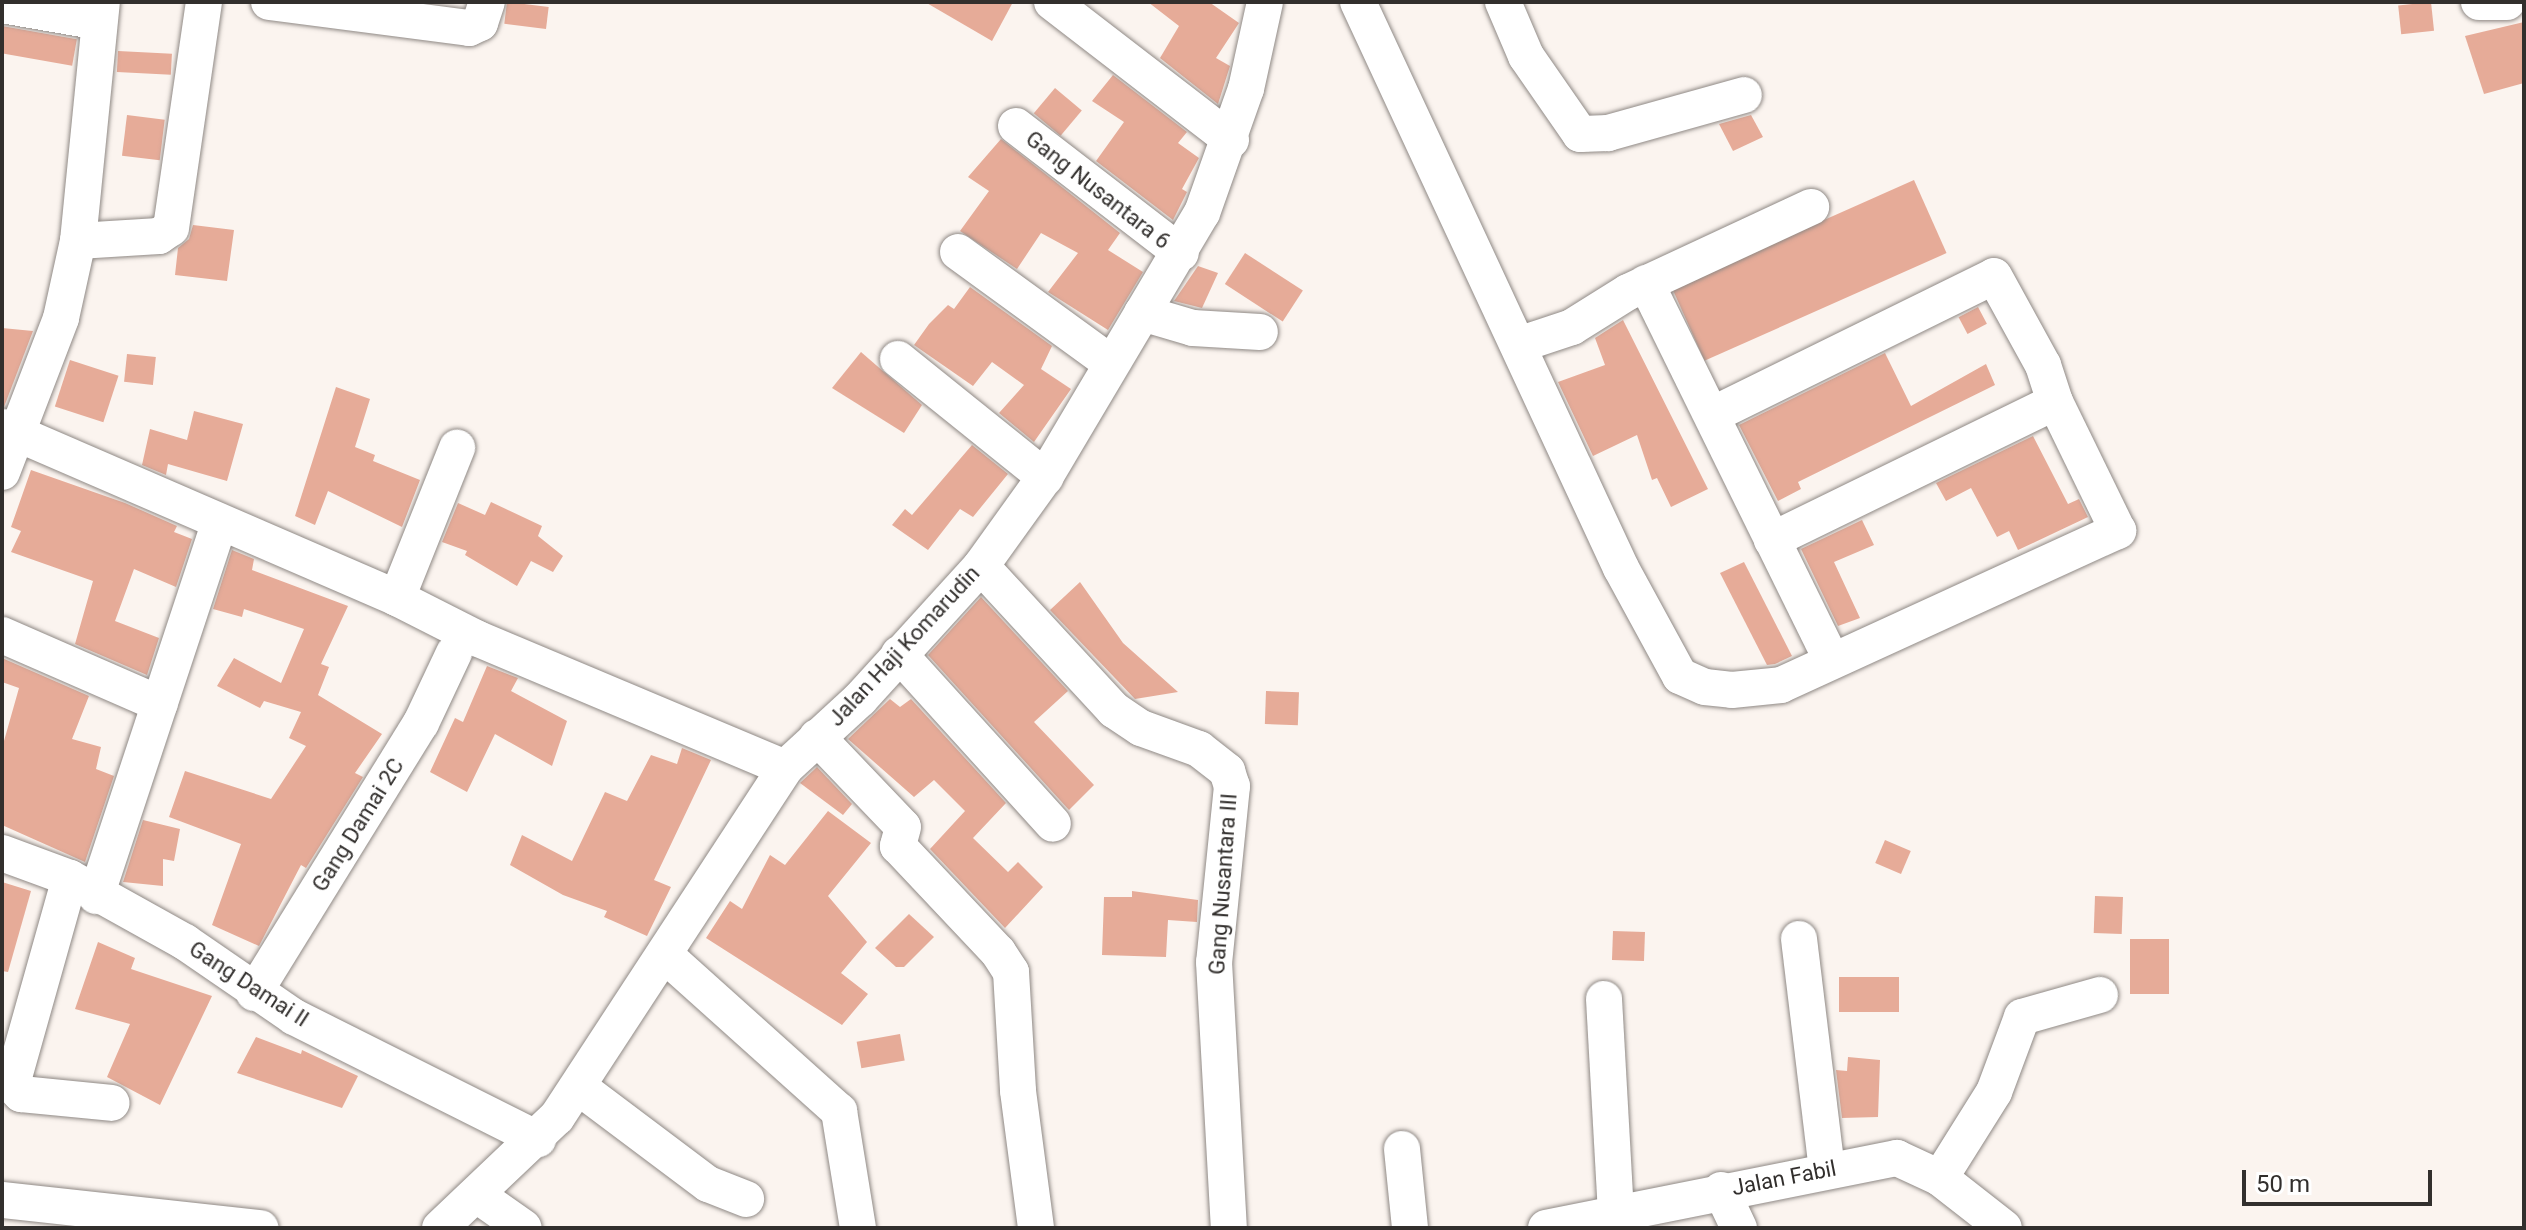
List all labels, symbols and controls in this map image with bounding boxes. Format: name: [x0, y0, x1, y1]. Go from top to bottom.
street label: Gang Nusantara 6: [1020, 125, 1176, 255]
street label: Jalan Haji Komarudin: [823, 560, 985, 732]
street label: Gang Damai 2C: [307, 754, 409, 896]
street label: Gang Nusantara III: [1203, 792, 1243, 976]
street label: Gang Damai II: [184, 936, 314, 1032]
scale bar: [2246, 1154, 2436, 1204]
street label: Jalan Fabil: [1730, 1155, 1838, 1201]
text: 50 m: [2256, 1170, 2310, 1198]

